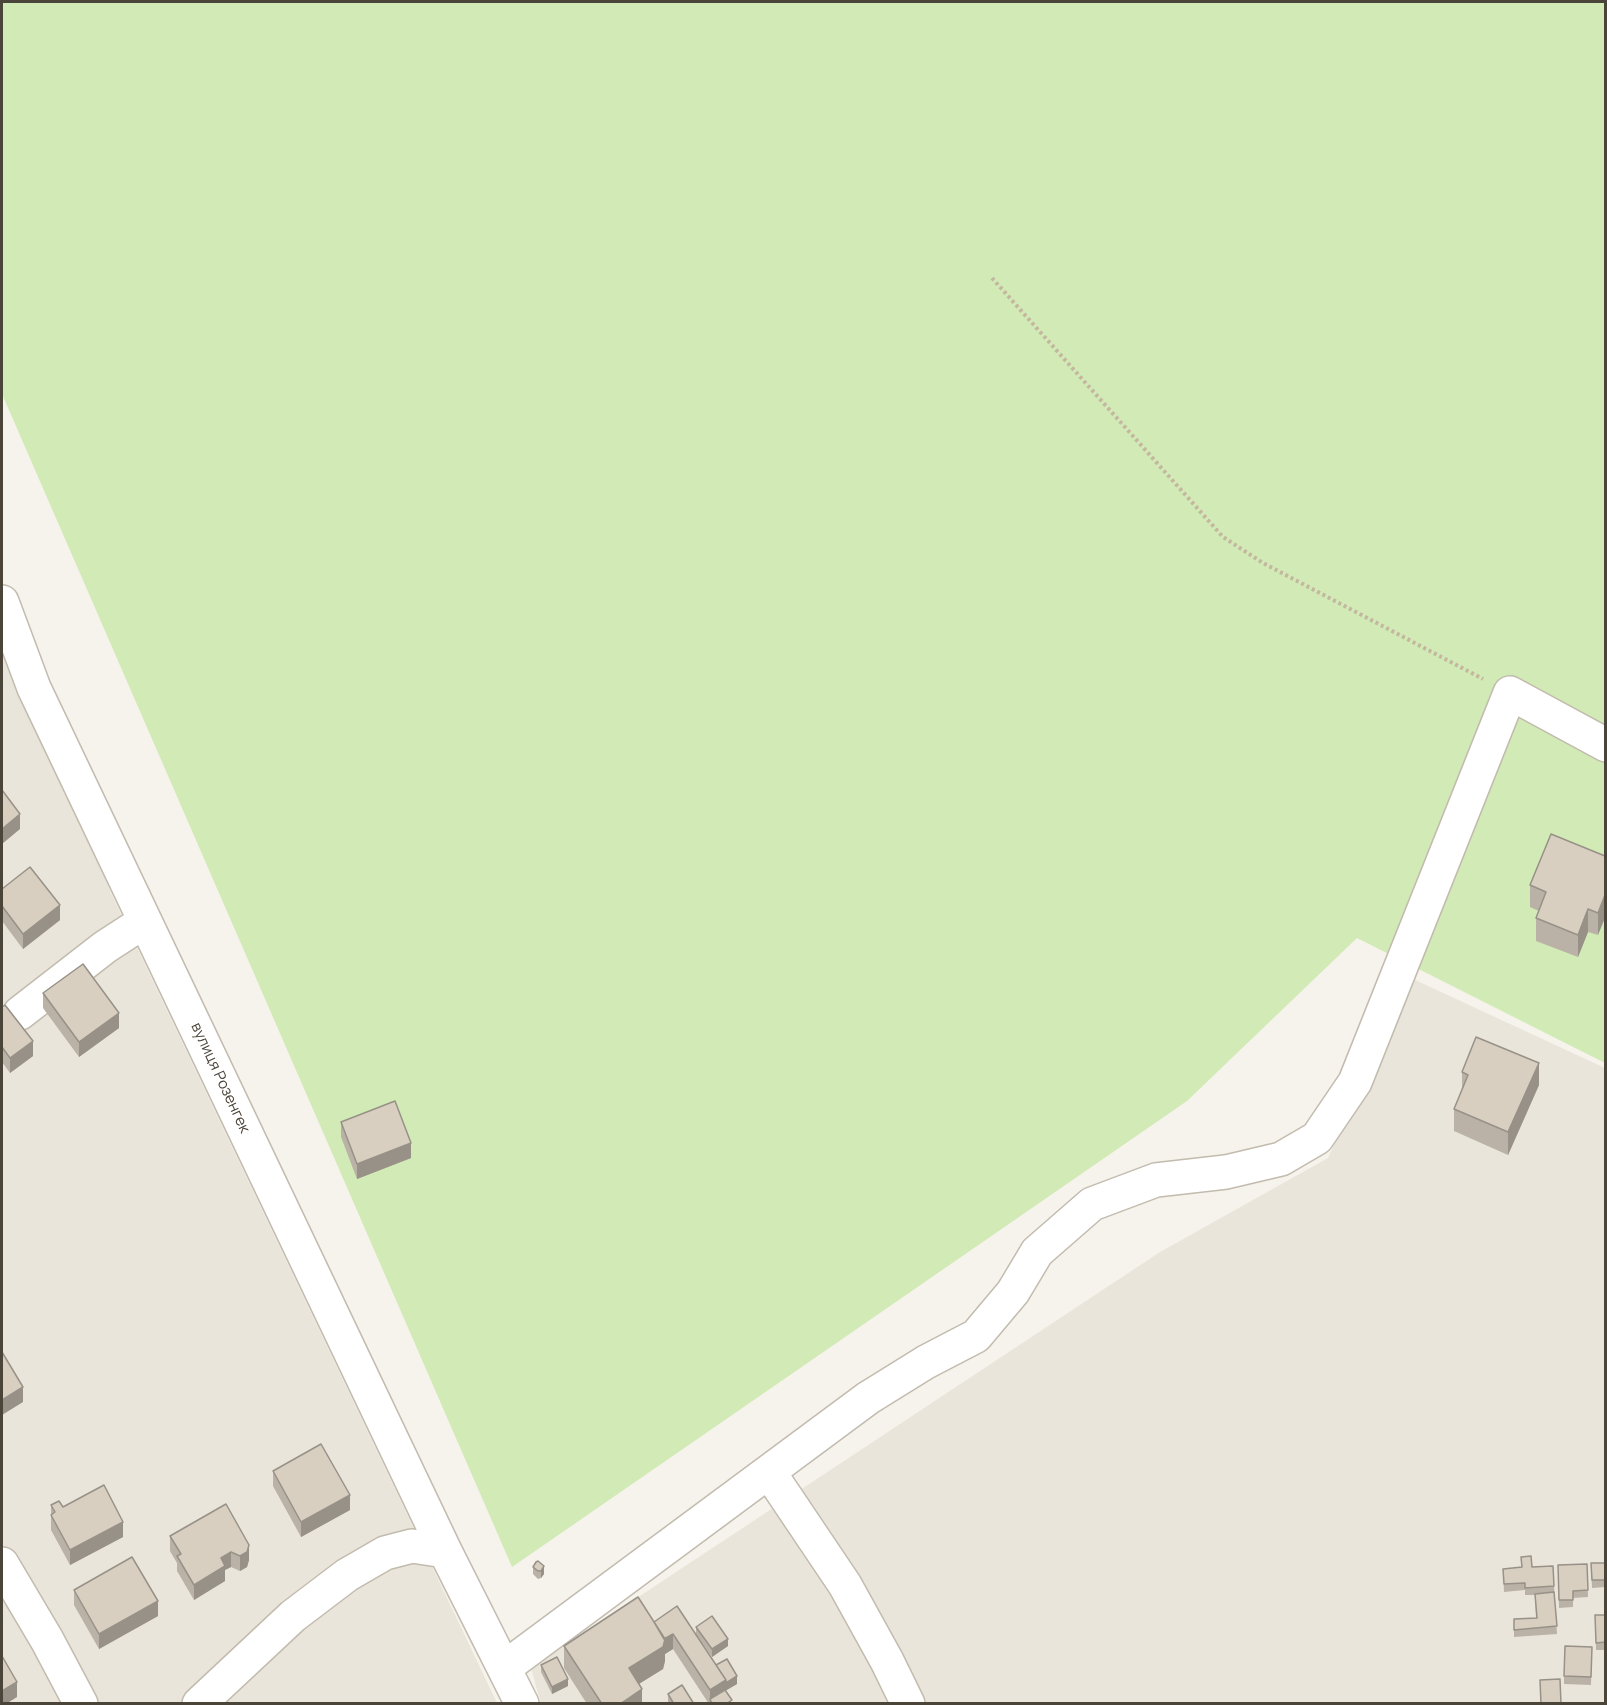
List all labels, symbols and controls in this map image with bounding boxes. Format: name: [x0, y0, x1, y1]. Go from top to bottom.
street label: вулиця Розенгек: [187, 1020, 253, 1136]

